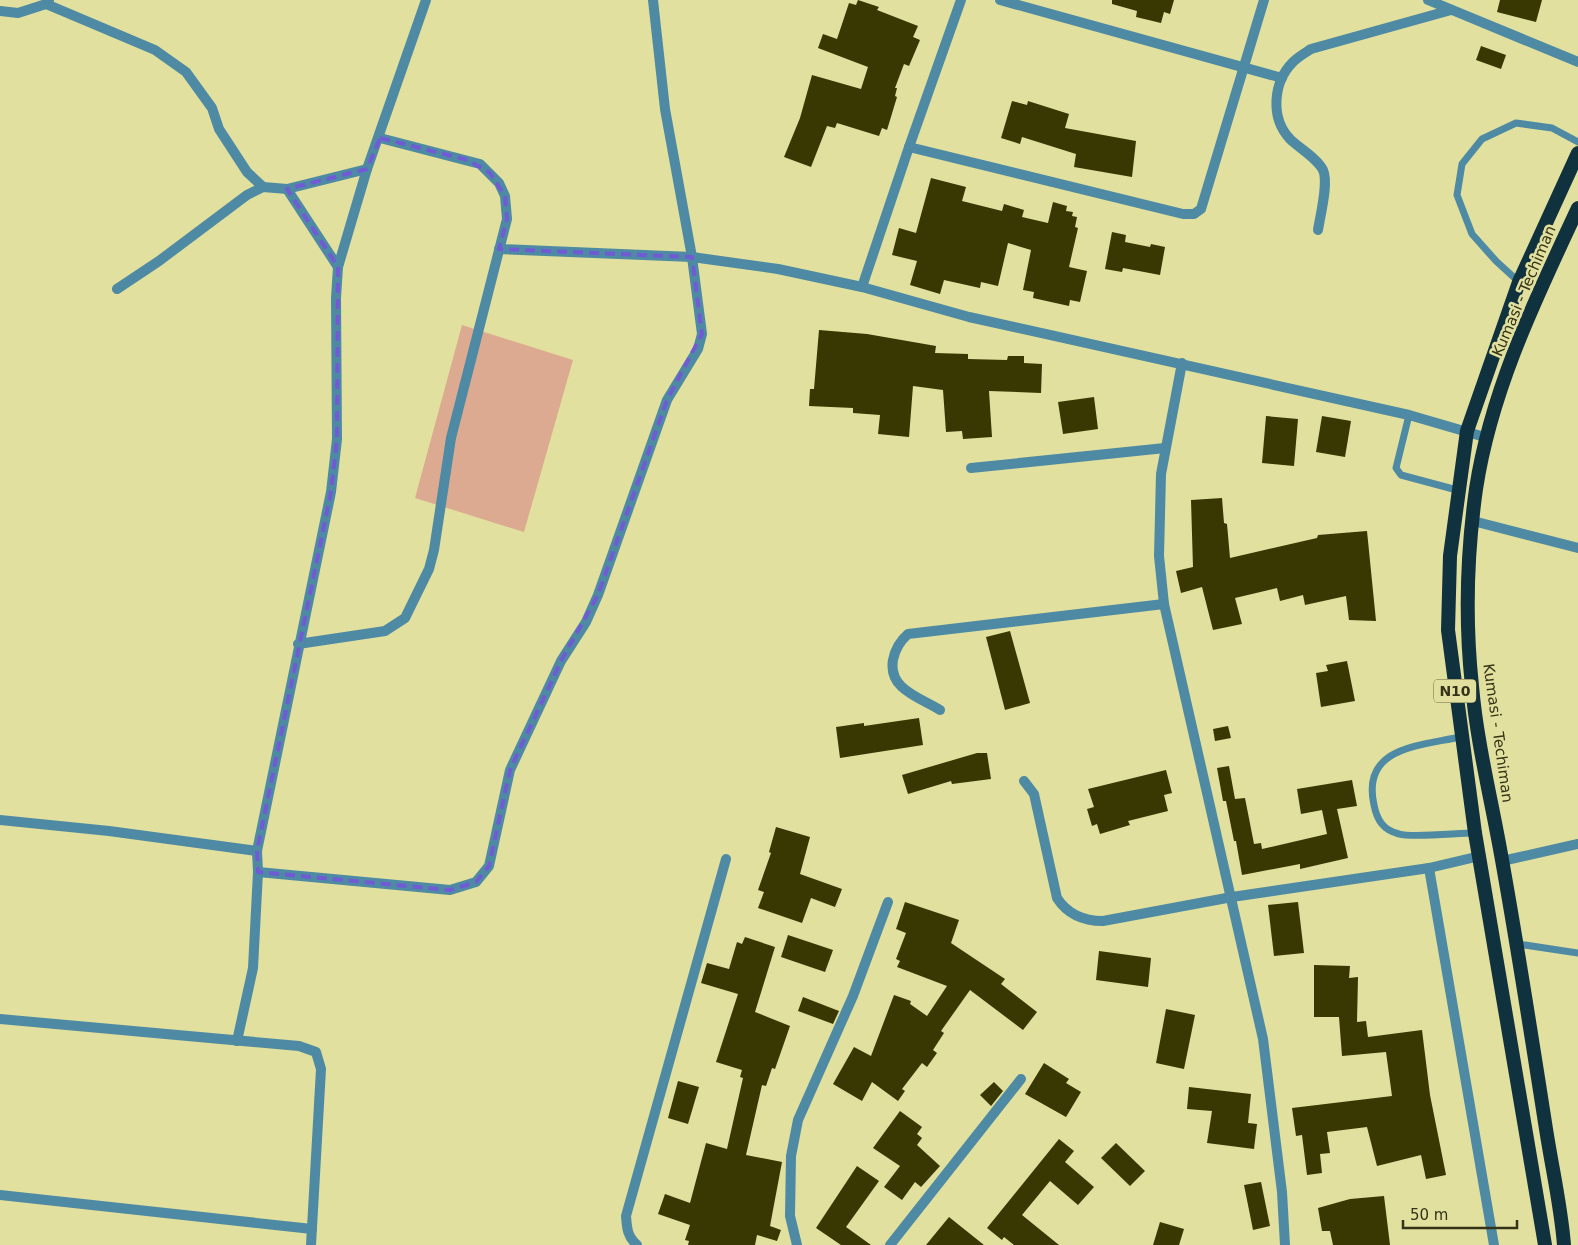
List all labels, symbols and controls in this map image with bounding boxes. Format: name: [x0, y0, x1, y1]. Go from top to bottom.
street label: Kumasi - Techiman: [1488, 223, 1560, 359]
street label: Kumasi - Techiman: [1479, 662, 1517, 804]
road number: N10: [1434, 679, 1476, 702]
scale bar: [1403, 1198, 1517, 1230]
text: 50 m: [1410, 1206, 1448, 1224]

